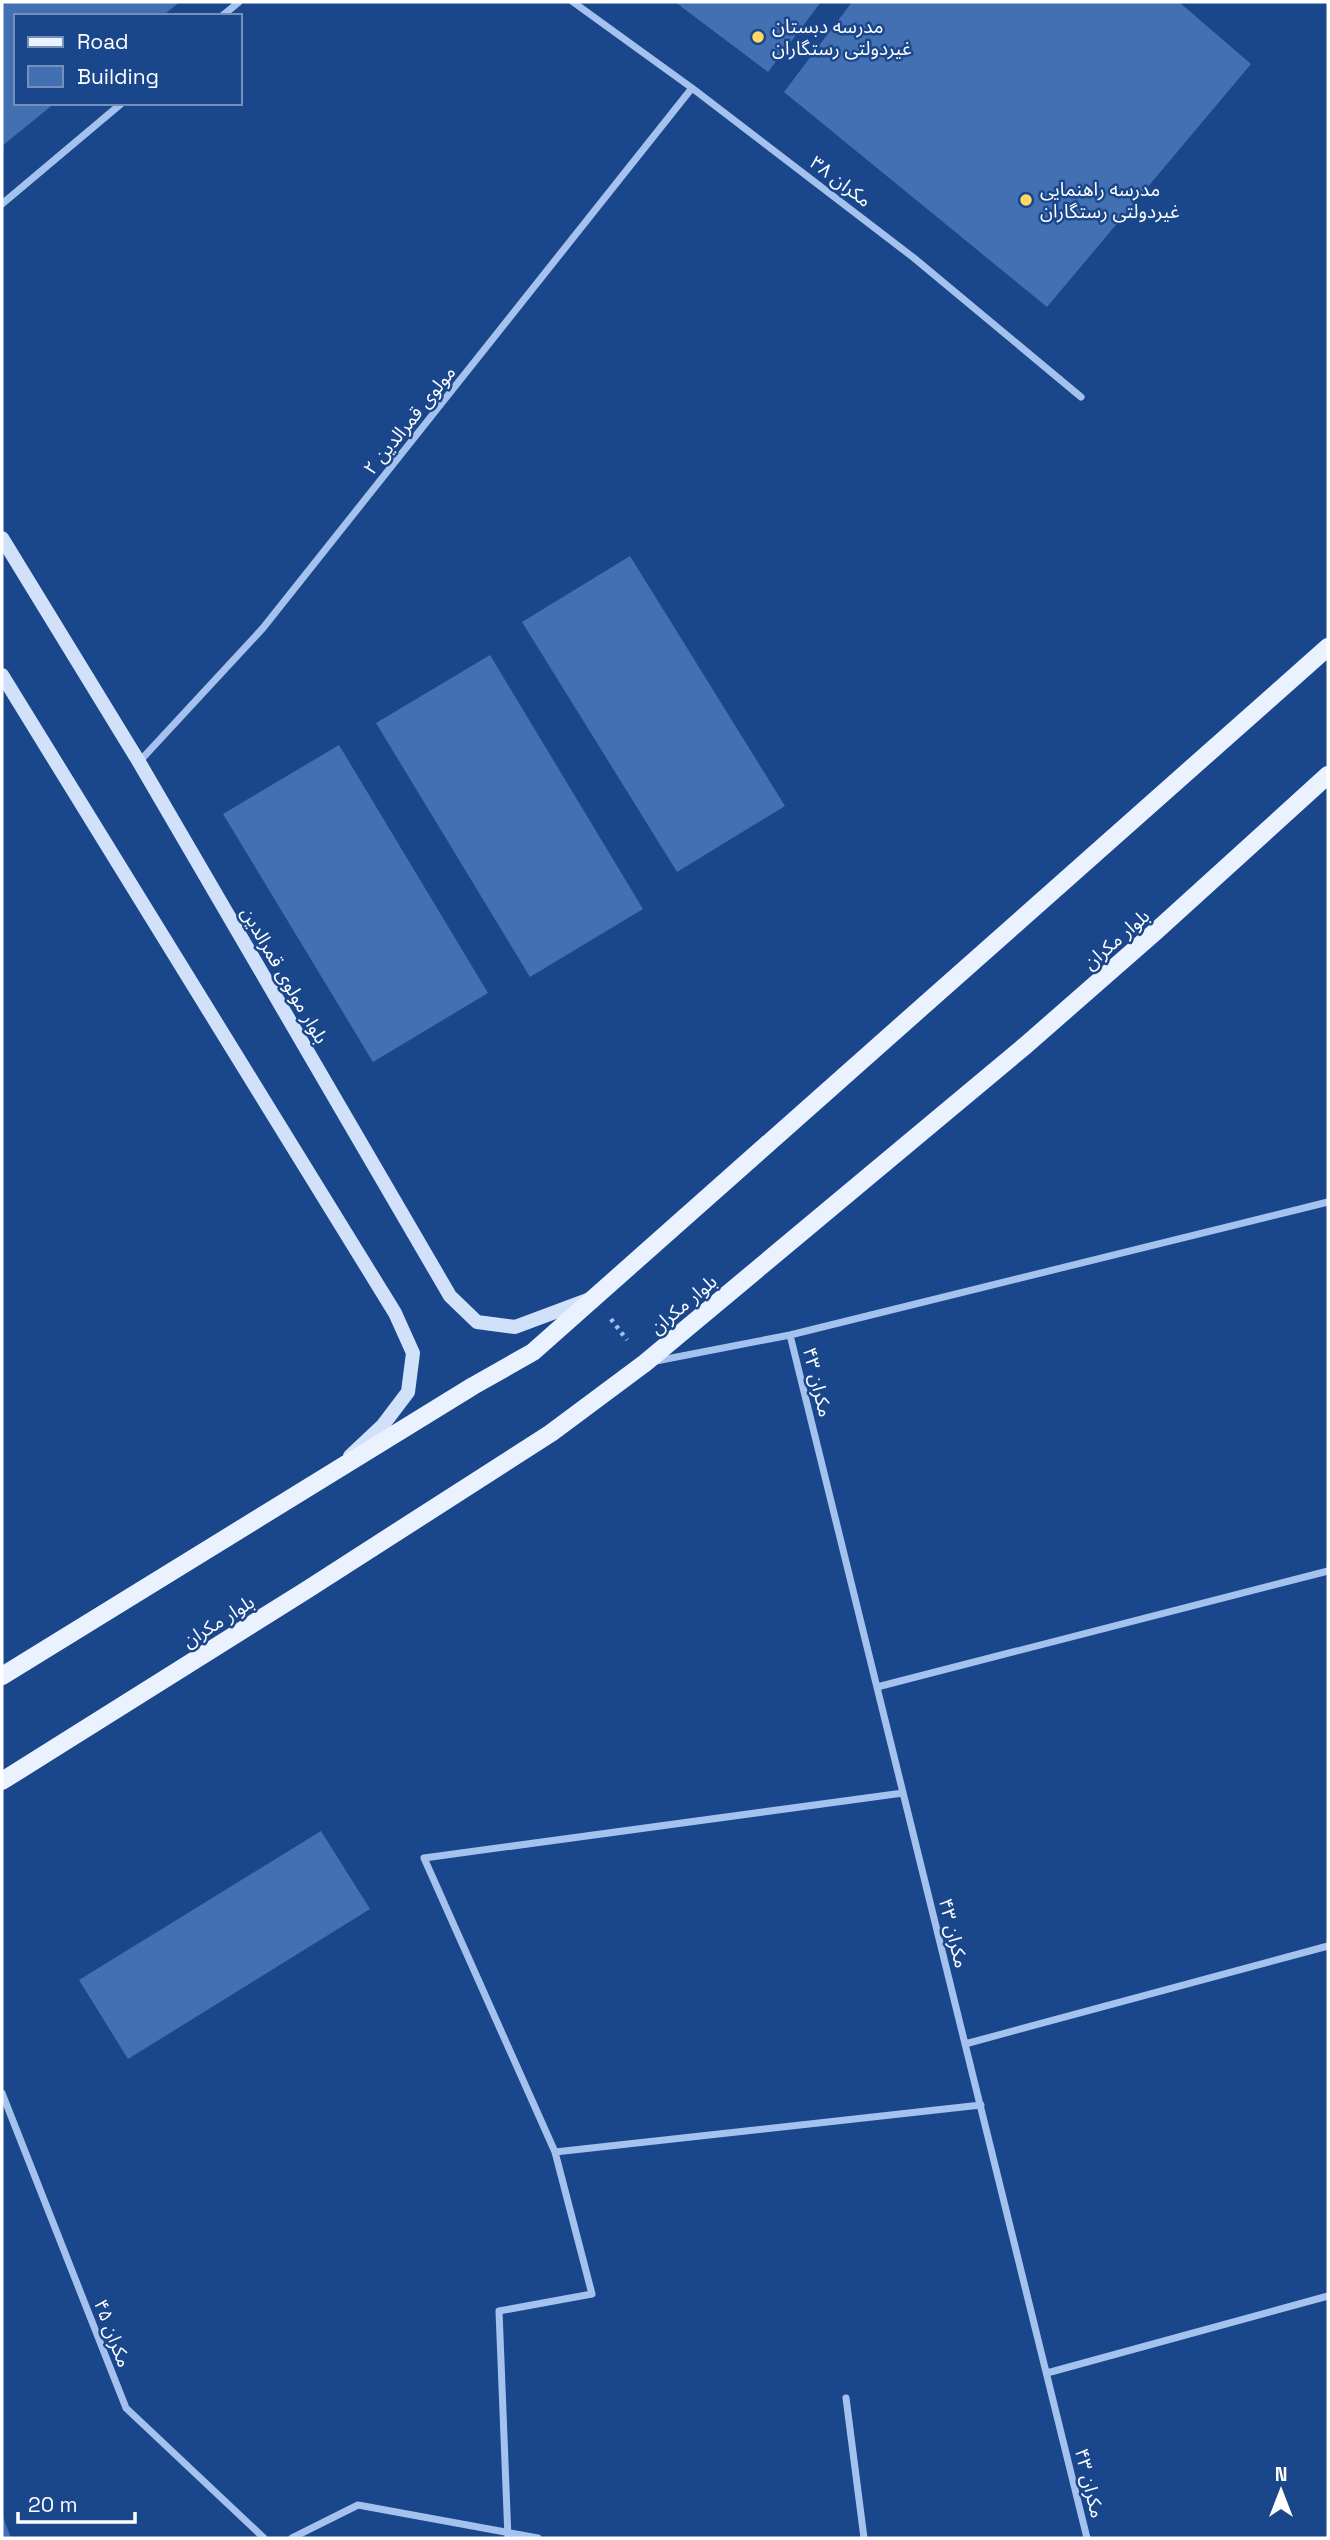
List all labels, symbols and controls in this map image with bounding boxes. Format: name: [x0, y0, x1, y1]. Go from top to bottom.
legend: [14, 14, 242, 105]
place label: مدرسه دبستان غیردولتی رستگاران: [772, 14, 912, 61]
text: Road: [77, 28, 129, 55]
marker: مدرسه دبستان غیردولتی رستگاران: [750, 29, 766, 45]
text: Building: [77, 63, 159, 90]
street label: مکران ۳۸: [805, 150, 877, 213]
place label: مدرسه راهنمایی غیردولتی رستگاران: [1040, 177, 1180, 224]
marker: مدرسه راهنمایی غیردولتی رستگاران: [1018, 192, 1034, 208]
street label: مولوی قمرالدین ۲: [358, 361, 461, 480]
street label: بلوار مولوی قمرالدین: [235, 902, 334, 1048]
street label: بلوار مکران: [1078, 904, 1155, 975]
street label: بلوار مکران: [645, 1269, 722, 1340]
street label: مکران ۴۳: [797, 1345, 838, 1420]
street label: بلوار مکران: [178, 1590, 259, 1653]
street label: مکران ۴۳: [933, 1896, 974, 1971]
street label: مکران ۴۵: [88, 2296, 137, 2371]
street label: مکران ۴۳: [1069, 2446, 1110, 2521]
north arrow: [1246, 2456, 1316, 2526]
text: N: [1275, 2462, 1287, 2487]
scale bar: [18, 2480, 135, 2524]
text: 20 m: [28, 2491, 78, 2518]

